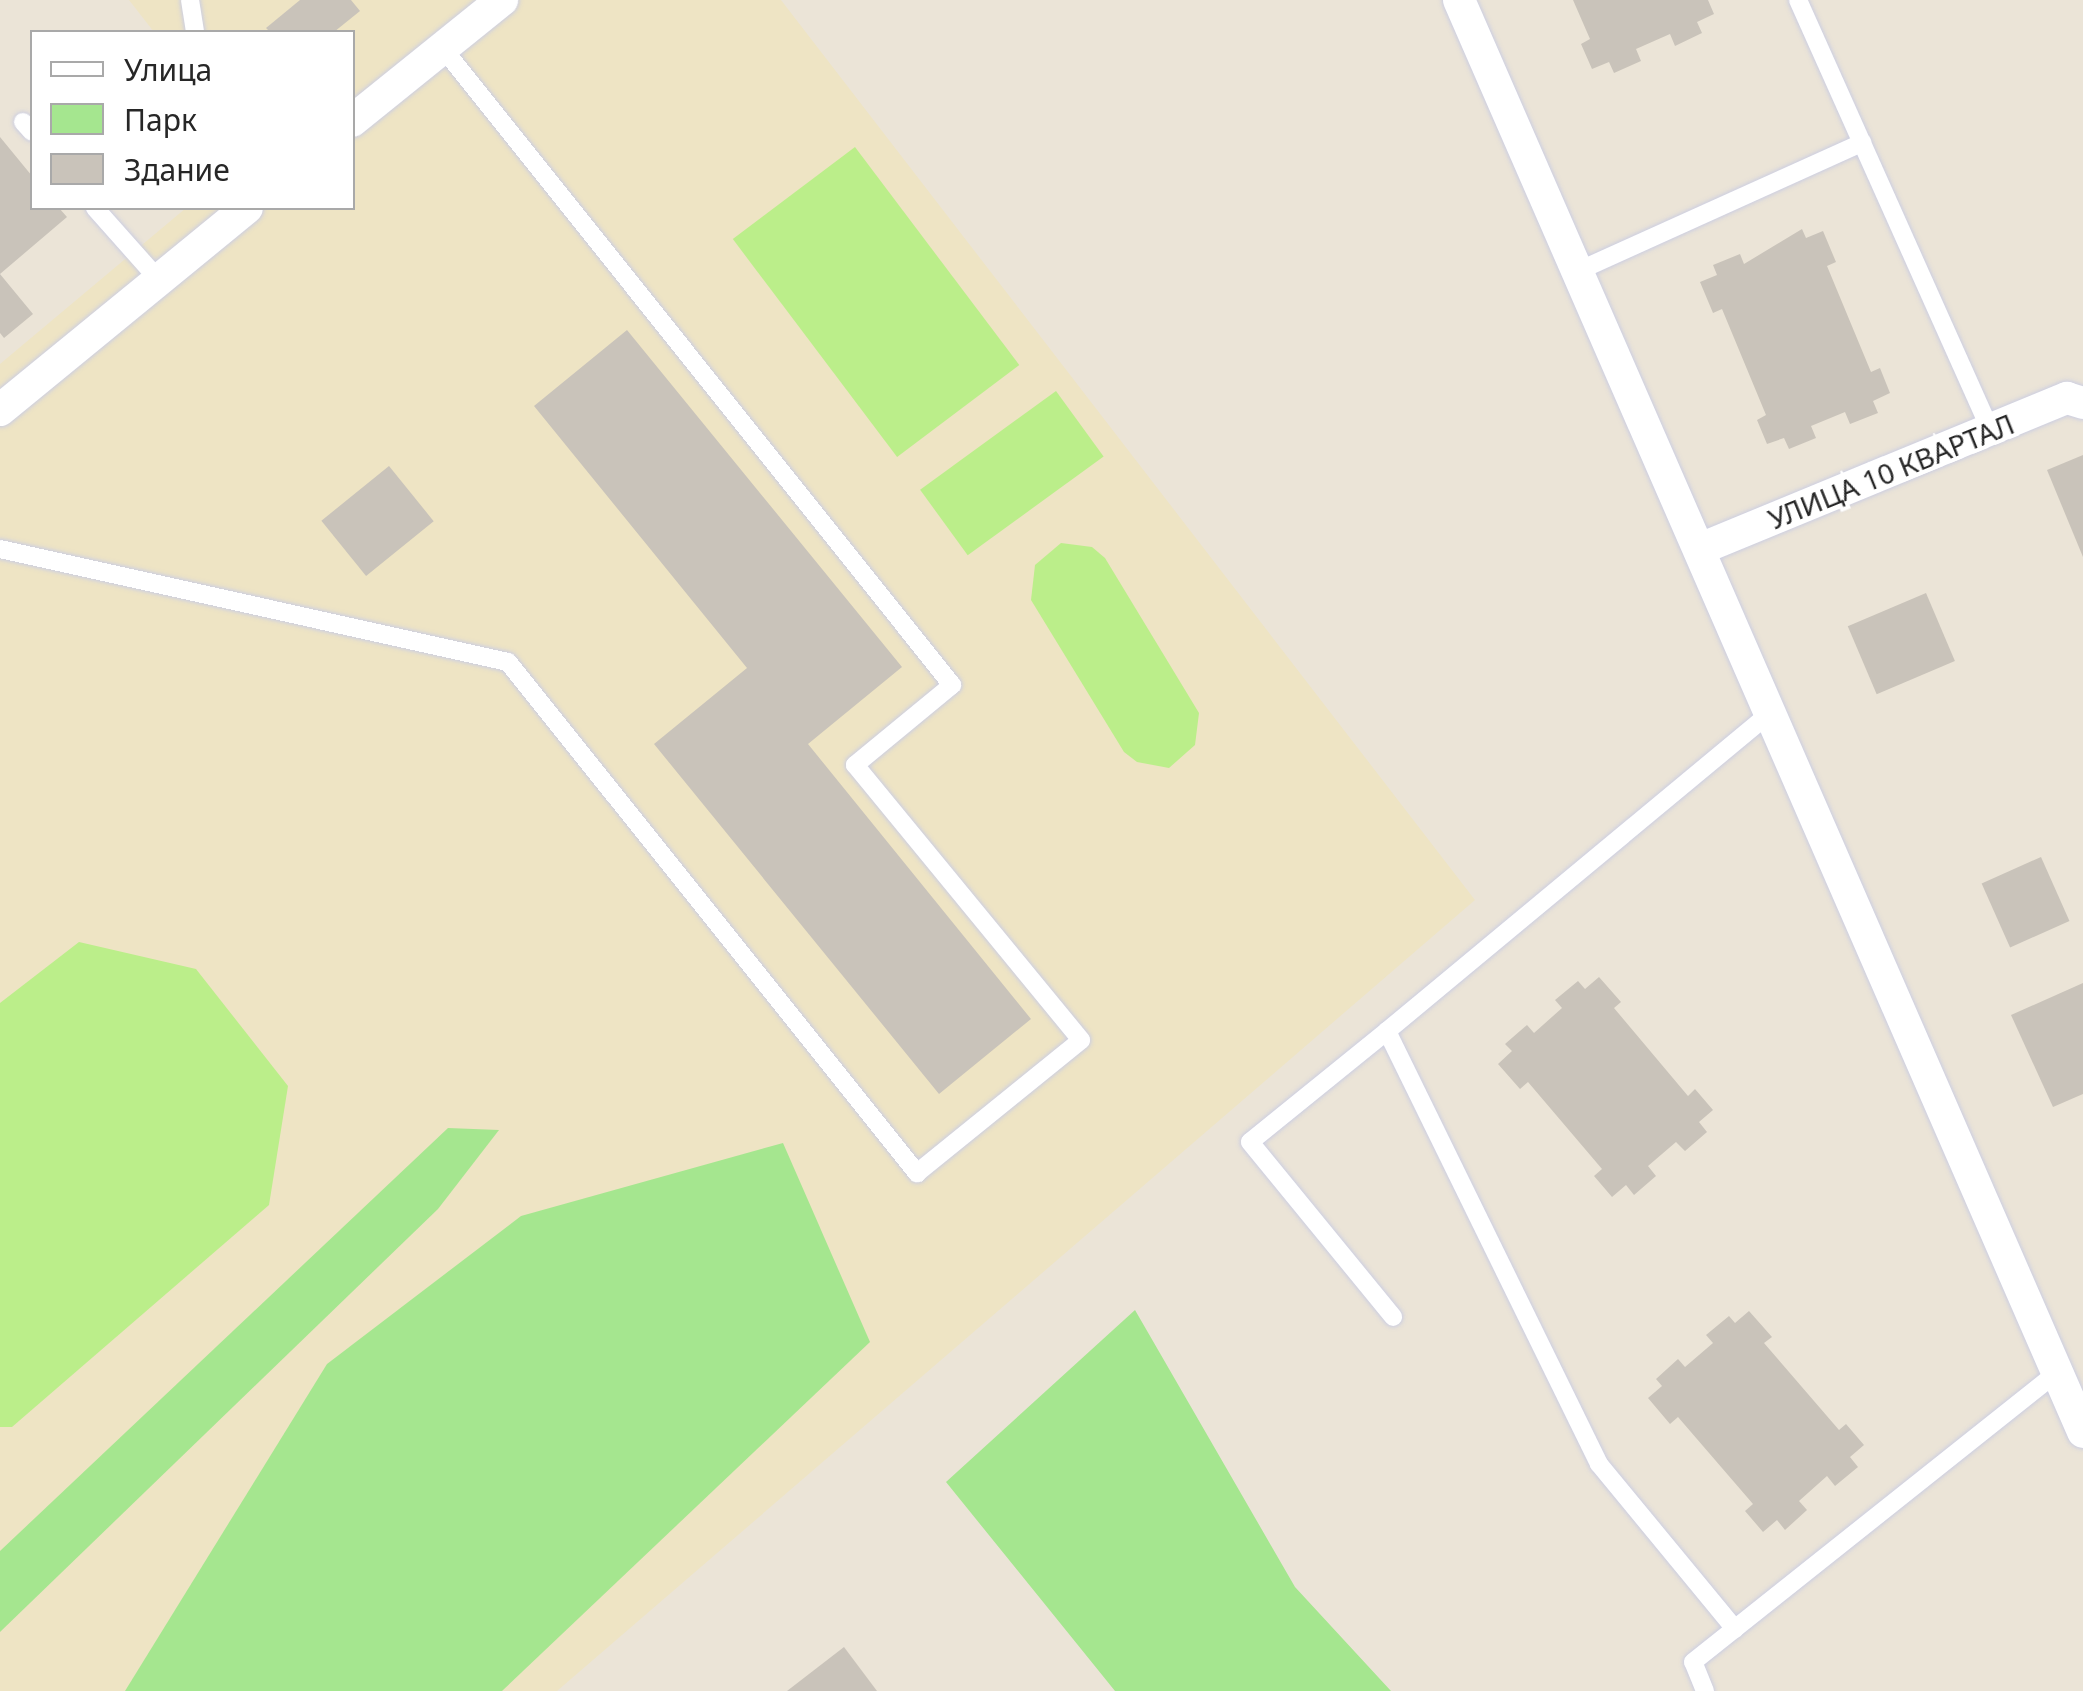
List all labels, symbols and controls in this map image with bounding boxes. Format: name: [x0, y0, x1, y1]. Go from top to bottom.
legend: [30, 30, 355, 210]
text: Улица: [124, 49, 212, 90]
text: Парк: [124, 99, 197, 140]
text: Здание: [124, 149, 230, 190]
street label: УЛИЦА 10 КВАРТАЛ: [1763, 406, 2019, 536]

